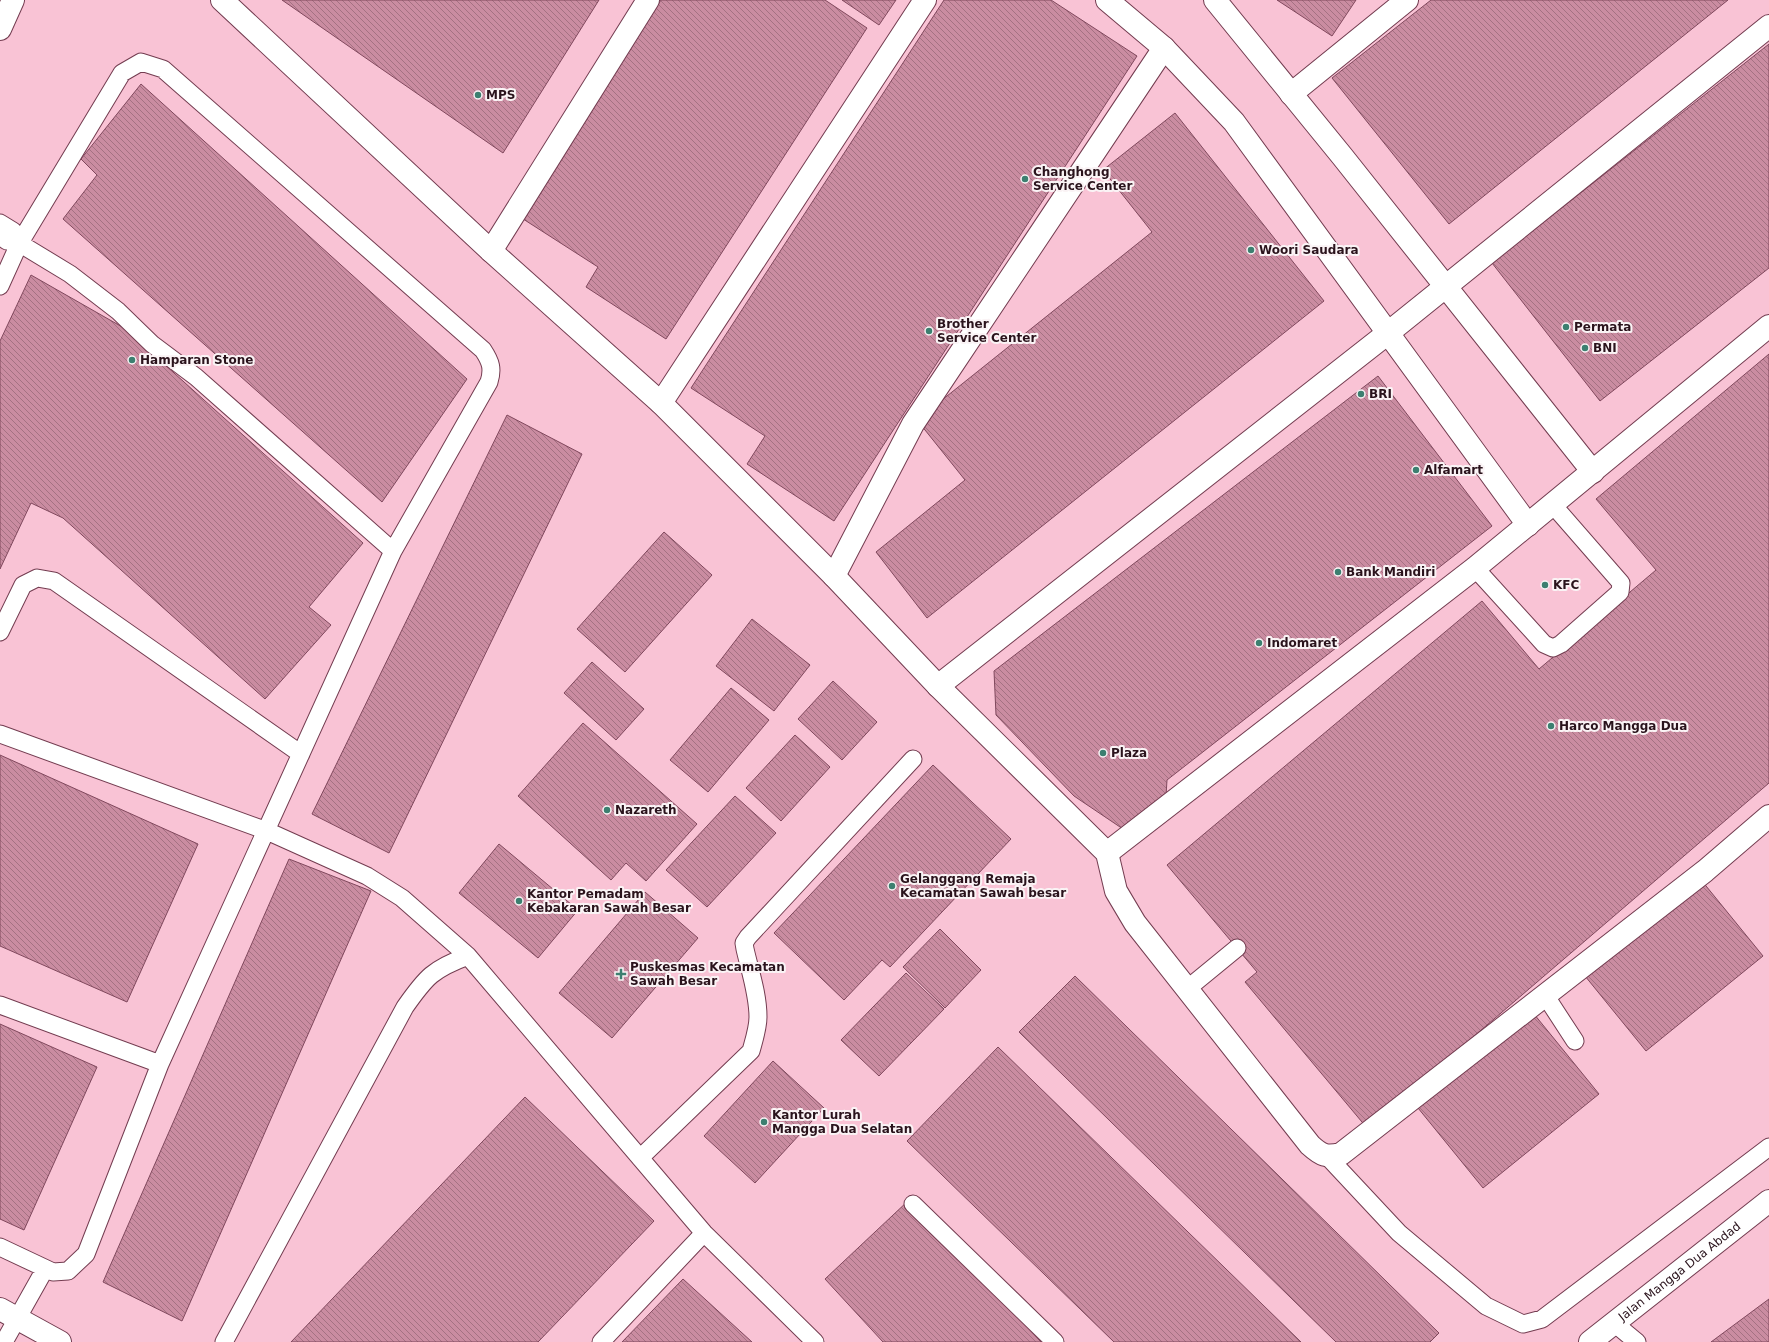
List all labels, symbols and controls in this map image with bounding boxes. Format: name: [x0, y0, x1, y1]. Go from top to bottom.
place label: MPS: [486, 88, 515, 102]
marker: MPS: [473, 90, 483, 100]
place label: Changhong Service Center: [1033, 165, 1132, 193]
marker: Changhong Service Center: [1020, 174, 1030, 184]
place label: Woori Saudara: [1259, 243, 1359, 257]
marker: Woori Saudara: [1246, 245, 1256, 255]
place label: Brother Service Center: [937, 317, 1036, 345]
place label: Permata: [1574, 320, 1631, 334]
marker: Permata: [1561, 322, 1571, 332]
marker: Brother Service Center: [924, 326, 934, 336]
place label: BNI: [1593, 341, 1617, 355]
marker: BNI: [1580, 343, 1590, 353]
place label: Hamparan Stone: [140, 353, 253, 367]
marker: Hamparan Stone: [127, 355, 137, 365]
place label: BRI: [1369, 387, 1392, 401]
marker: BRI: [1356, 389, 1366, 399]
place label: Alfamart: [1424, 463, 1483, 477]
marker: Alfamart: [1411, 465, 1421, 475]
place label: Bank Mandiri: [1346, 565, 1435, 579]
marker: Bank Mandiri: [1333, 567, 1343, 577]
place label: KFC: [1553, 578, 1579, 592]
marker: KFC: [1540, 580, 1550, 590]
place label: Indomaret: [1267, 636, 1338, 650]
marker: Indomaret: [1254, 638, 1264, 648]
place label: Harco Mangga Dua: [1559, 719, 1687, 733]
marker: Harco Mangga Dua: [1546, 721, 1556, 731]
place label: Plaza: [1111, 746, 1147, 760]
marker: Plaza: [1098, 748, 1108, 758]
place label: Nazareth: [615, 803, 677, 817]
marker: Nazareth: [602, 805, 612, 815]
place label: Gelanggang Remaja Kecamatan Sawah besar: [900, 872, 1066, 900]
marker: Gelanggang Remaja Kecamatan Sawah besar: [887, 881, 897, 891]
place label: Kantor Pemadam Kebakaran Sawah Besar: [527, 887, 691, 915]
marker: Kantor Pemadam Kebakaran Sawah Besar: [514, 896, 524, 906]
place label: Puskesmas Kecamatan Sawah Besar: [630, 960, 785, 988]
marker: Puskesmas Kecamatan Sawah Besar: [615, 968, 627, 980]
place label: Kantor Lurah Mangga Dua Selatan: [772, 1108, 912, 1136]
marker: Kantor Lurah Mangga Dua Selatan: [759, 1117, 769, 1127]
street label: Jalan Mangga Dua Abdad: [1615, 1219, 1743, 1324]

